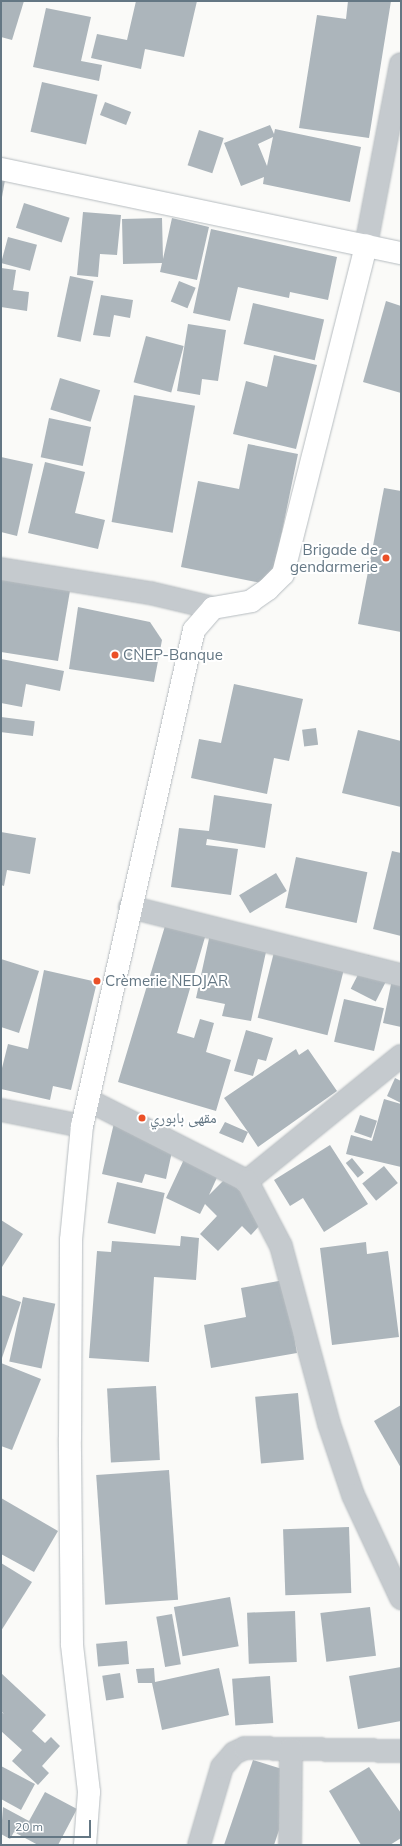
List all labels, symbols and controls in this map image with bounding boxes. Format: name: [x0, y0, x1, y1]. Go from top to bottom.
place label: Brigade de gendarmerie: [290, 540, 378, 575]
marker: Brigade de gendarmerie: [381, 553, 391, 563]
place label: CNEP-Banque: [123, 646, 223, 664]
marker: CNEP-Banque: [110, 650, 120, 660]
place label: Crèmerie NEDJAR: [105, 972, 228, 990]
marker: Crèmerie NEDJAR: [92, 976, 102, 986]
place label: مقهى بابوري: [150, 1109, 217, 1127]
marker: مقهى بابوري: [137, 1113, 147, 1123]
scale bar: [10, 1812, 93, 1838]
text: 20 m: [15, 1819, 43, 1834]

